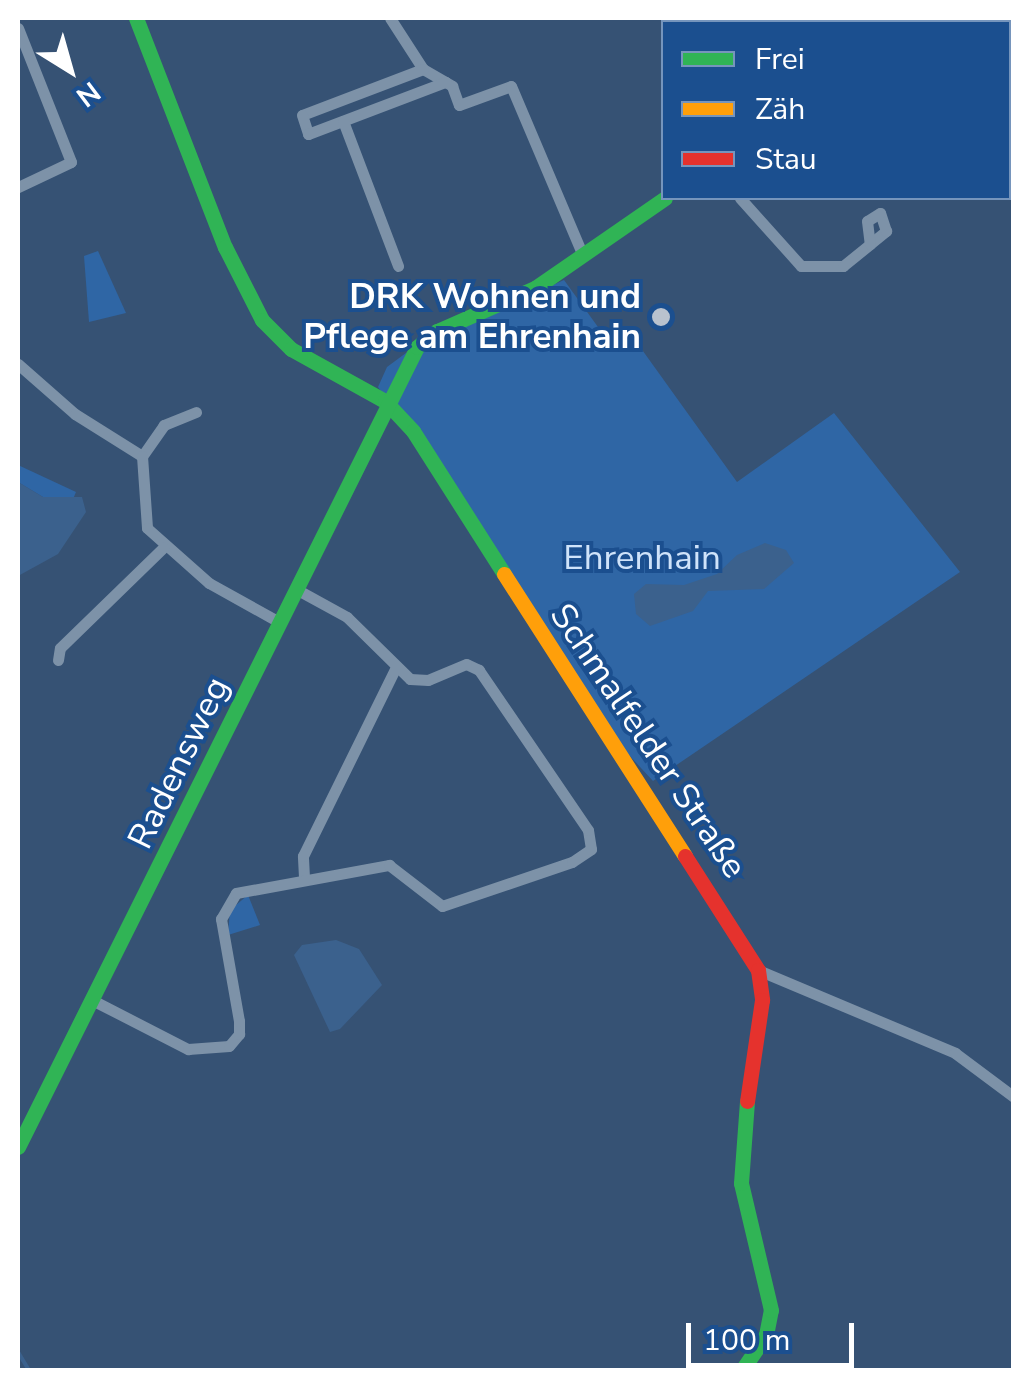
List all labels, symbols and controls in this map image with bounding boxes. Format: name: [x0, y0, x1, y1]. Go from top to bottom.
north arrow: [20, 20, 120, 120]
legend: [661, 20, 1011, 200]
text: Frei: [755, 39, 805, 80]
text: N: [68, 72, 108, 115]
text: Zäh: [755, 89, 805, 130]
text: Stau: [755, 139, 817, 180]
place label: DRK Wohnen und Pflege am Ehrenhain: [303, 276, 641, 358]
marker: DRK Wohnen und Pflege am Ehrenhain: [650, 306, 672, 328]
park label: Ehrenhain: [563, 537, 721, 579]
street label: Schmalfelder Straße: [541, 596, 755, 886]
street label: Radensweg: [119, 670, 239, 856]
scale bar: [691, 1303, 858, 1365]
text: 100 m: [703, 1320, 790, 1361]

